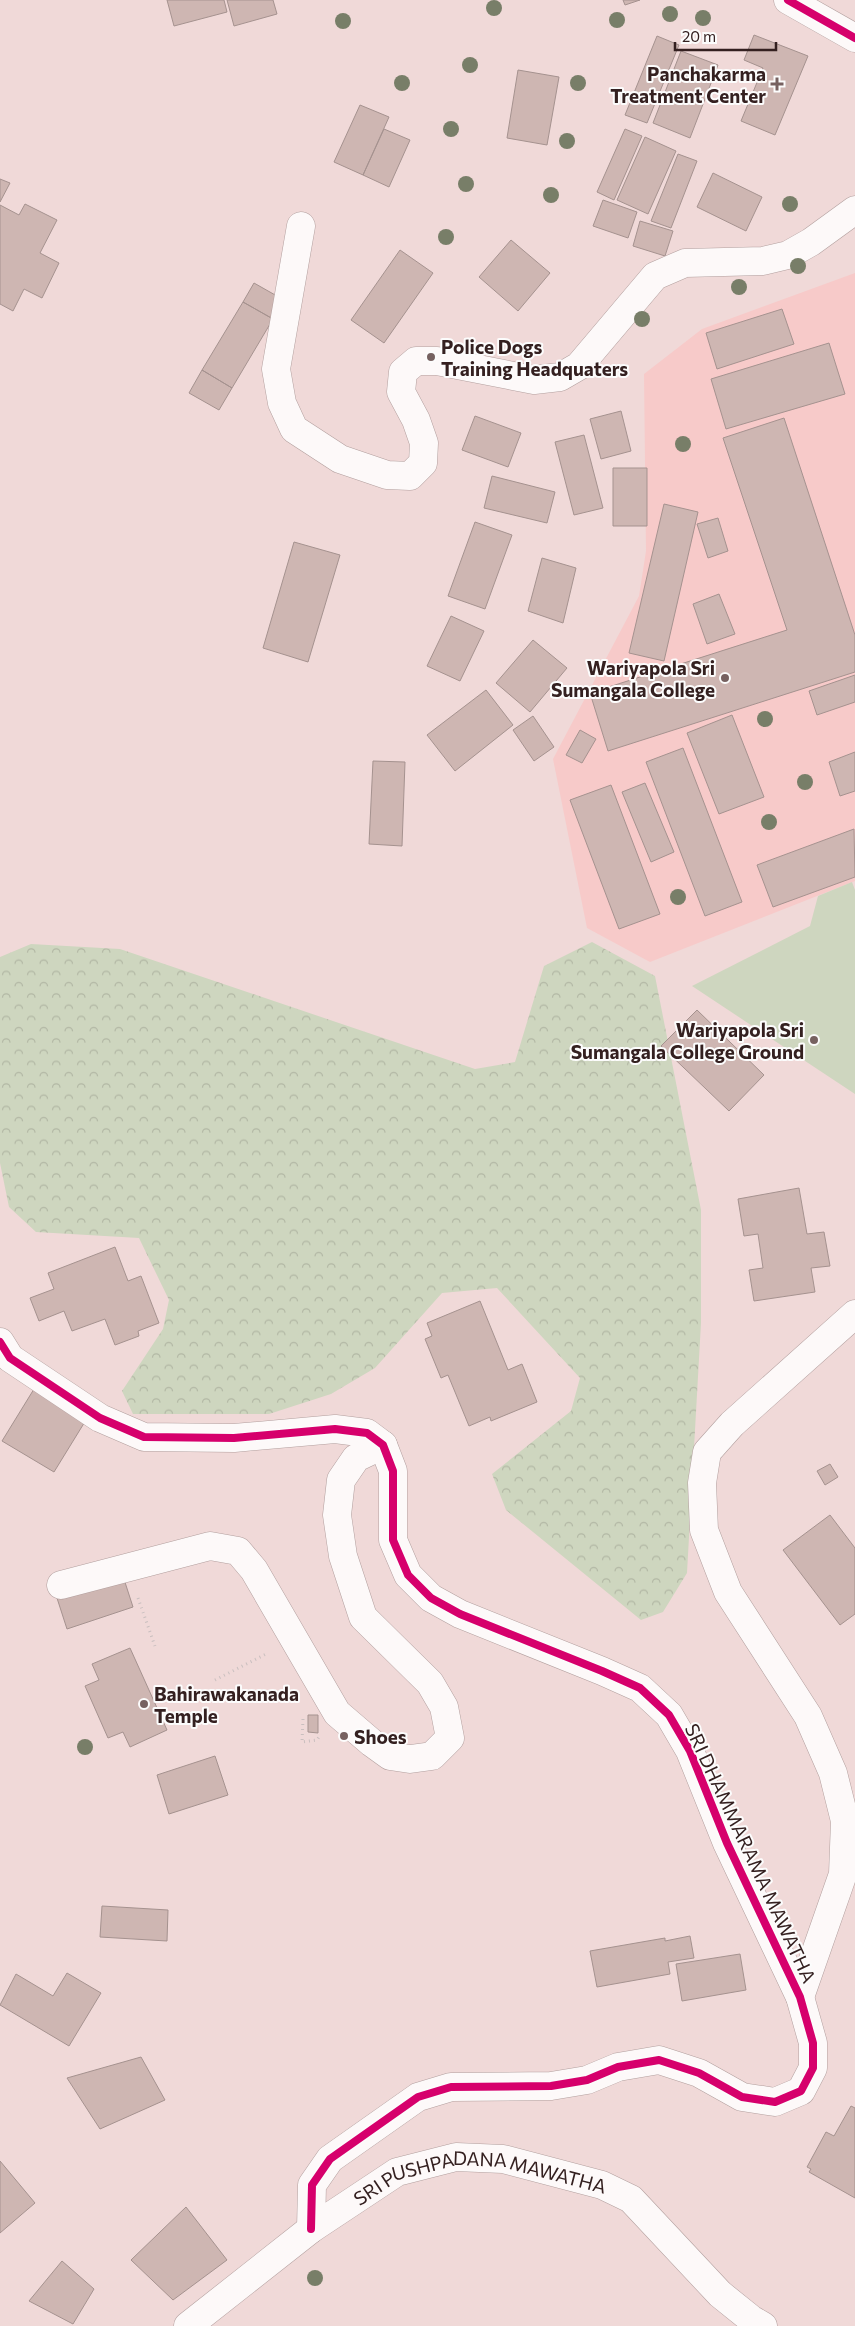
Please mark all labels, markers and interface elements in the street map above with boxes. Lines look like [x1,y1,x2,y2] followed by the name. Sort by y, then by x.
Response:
[675,20,776,52] scale bar
[682,27,716,45] text: 20 m
[610,62,766,107] place label: Panchakarma Treatment Center
[770,77,784,91] marker: Panchakarma Treatment Center
[441,335,628,380] place label: Police Dogs Training Headquaters
[425,351,437,363] marker: Police Dogs Training Headquaters
[551,656,715,701] place label: Wariyapola Sri Sumangala College
[719,672,731,684] marker: Wariyapola Sri Sumangala College
[571,1018,804,1063] place label: Wariyapola Sri Sumangala College Ground
[808,1034,820,1046] marker: Wariyapola Sri Sumangala College Ground
[154,1682,299,1727] place label: Bahirawakanada Temple
[138,1698,150,1710] marker: Bahirawakanada Temple
[681,1720,821,1986] street label: SRI DHAMMARAMA MAWATHA
[354,1725,407,1748] place label: Shoes
[338,1730,350,1742] marker: Shoes
[349,2145,609,2209] text: SRI PUSHPADANA MAWATHA
[349,2180,615,2216] street label: SRI PUSHPADANA MAWATHA

